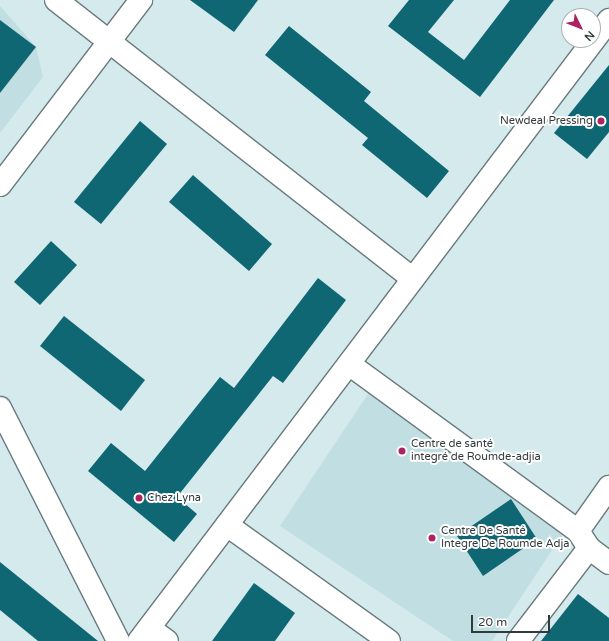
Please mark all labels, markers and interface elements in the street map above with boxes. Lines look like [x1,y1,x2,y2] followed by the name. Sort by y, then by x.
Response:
[561,8,601,48] north arrow
[582,28,597,44] text: N
[500,114,593,128] place label: Newdeal Pressing
[596,116,606,126] marker: Newdeal Pressing
[411,438,541,464] place label: Centre de santé integré de Roumde-adjia
[396,445,408,457] marker: Centre de santé integré de Roumde-adjia
[147,491,201,505] place label: Chez Lyna
[134,493,144,503] marker: Chez Lyna
[441,525,569,551] place label: Centre De Santé Integre De Roumde Adja
[426,532,438,544] marker: Centre De Santé Integre De Roumde Adja
[473,607,552,633] scale bar
[478,615,507,629] text: 20 m

